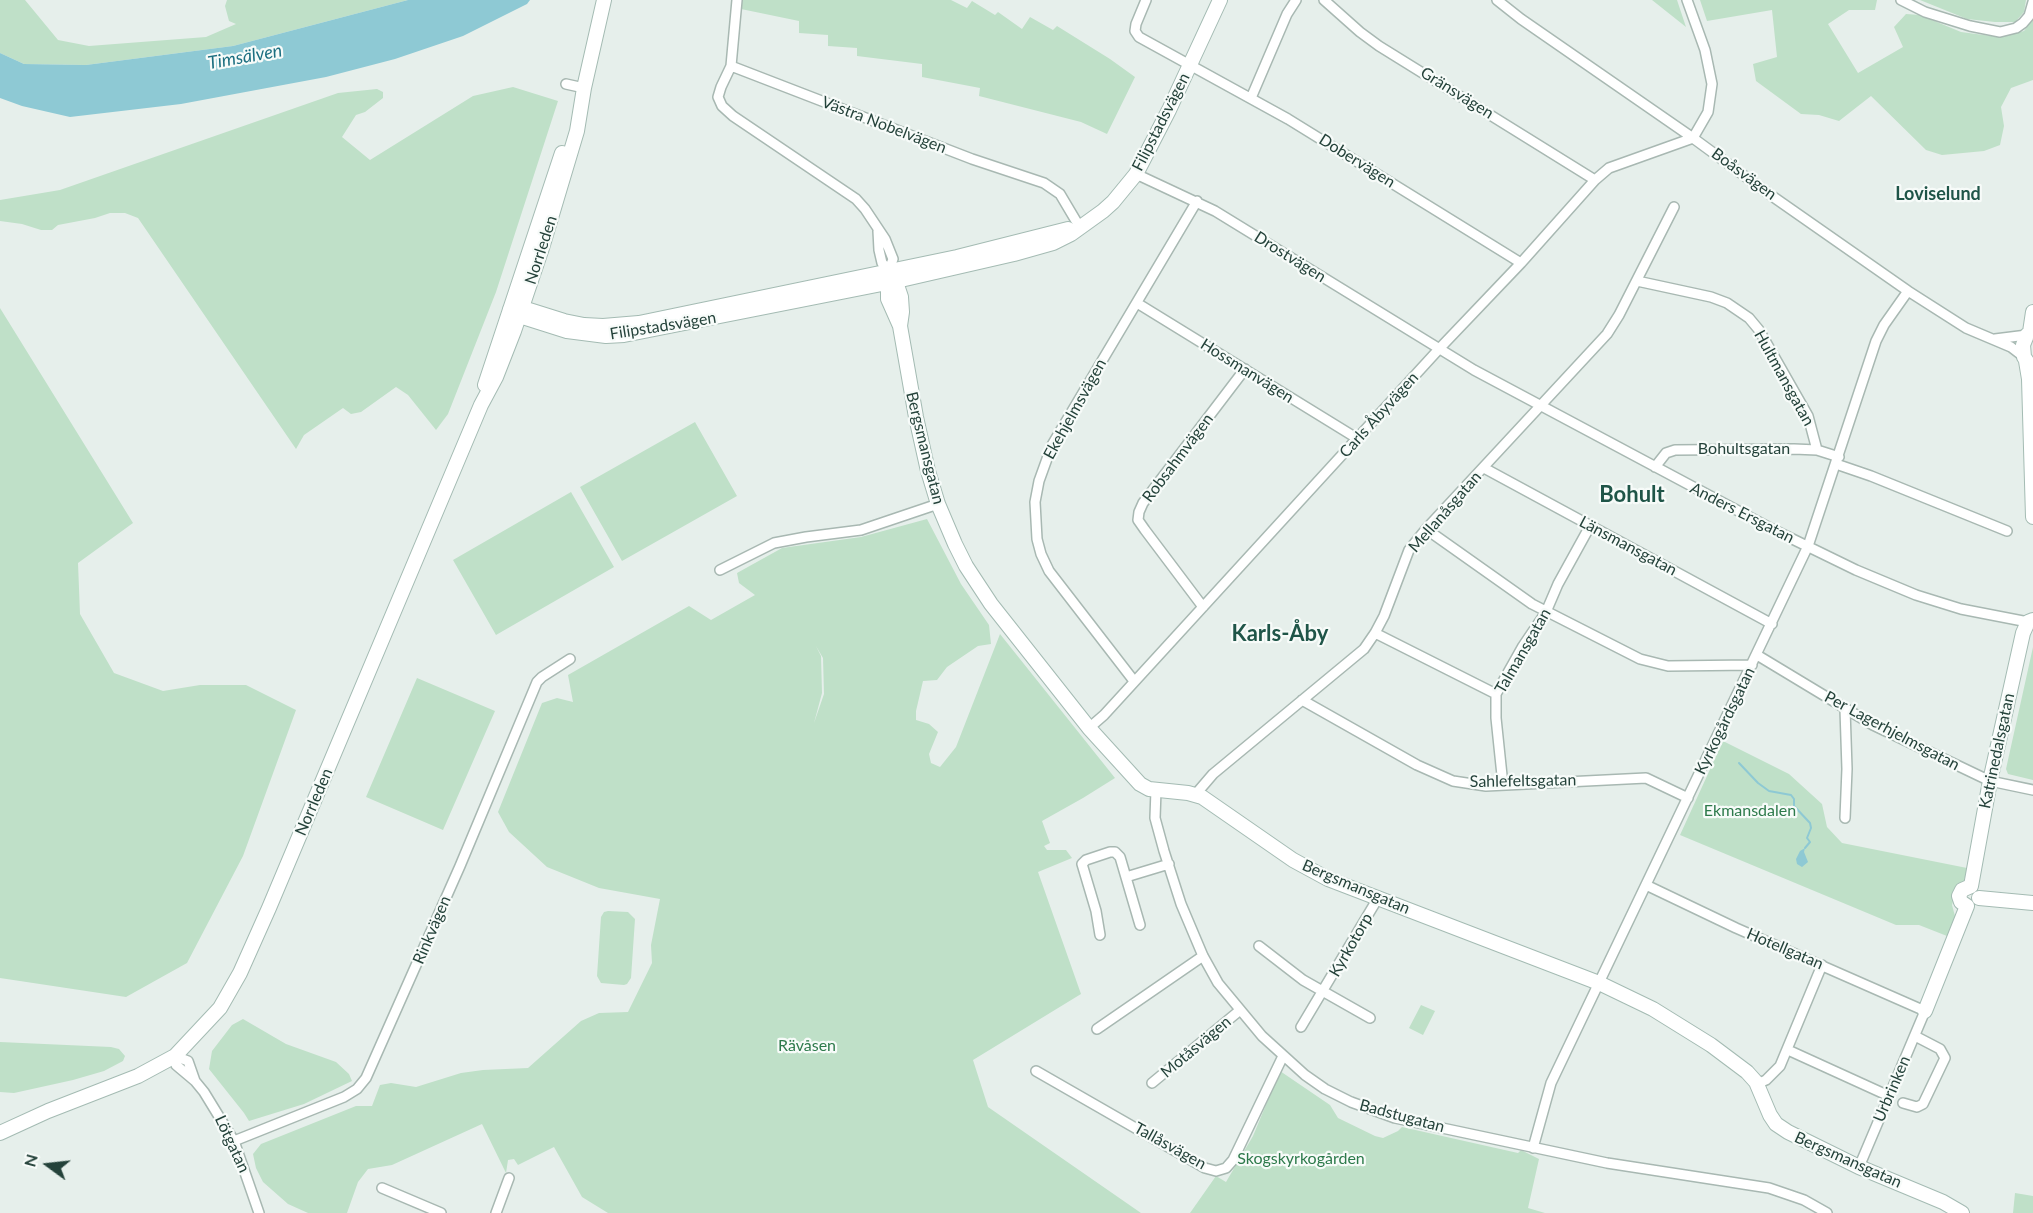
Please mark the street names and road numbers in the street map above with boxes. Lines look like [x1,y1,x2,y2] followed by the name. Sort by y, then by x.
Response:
[1417,63,1497,123] street label: Gränsvägen
[1128,70,1194,174] street label: Filipstadsvägen
[819,92,949,158] street label: Västra Nobelvägen
[1315,130,1399,192] street label: Dobervägen
[1708,144,1780,204] street label: Boåsvägen
[521,213,561,287] street label: Norrleden
[1251,227,1329,287] street label: Drostvägen
[608,308,718,344] street label: Filipstadsvägen
[1750,327,1818,429] street label: Hultmansgatan
[1197,335,1297,407] street label: Hossmanvägen
[1039,355,1111,463] street label: Ekehjelmsvägen
[1336,368,1422,462] street label: Carls Åbyvägen
[902,390,948,506] street label: Bergsmansgatan
[1138,410,1218,506] street label: Robsahmvägen
[1698,439,1790,459] street label: Bohultsgatan
[1405,468,1485,556] street label: Mellanåsgatan
[1687,478,1797,548] street label: Anders Ersgatan
[1576,512,1680,580] street label: Länsmansgatan
[1491,605,1555,697] street label: Talmansgatan
[1691,664,1759,778] street label: Kyrkogårdsgatan
[1821,687,1963,775] street label: Per Lagerhjelmsgatan
[1975,692,2019,810] street label: Katrinedalsgatan
[291,765,337,839] street label: Norrleden
[1470,770,1576,792] street label: Sahlefeltsgatan
[1299,856,1413,918] street label: Bergsmansgatan
[409,893,455,967] street label: Rinkvägen
[1325,910,1377,980] street label: Kyrkotorp
[1744,924,1826,974] street label: Hotellgatan
[1157,1012,1235,1082] street label: Motåsvägen
[1869,1053,1915,1125] street label: Urbrinken
[1357,1095,1447,1137] street label: Badstugatan
[210,1112,254,1176] street label: Lötgatan
[1131,1118,1209,1174] street label: Tallåsvägen
[1791,1128,1905,1192] street label: Bergsmansgatan

